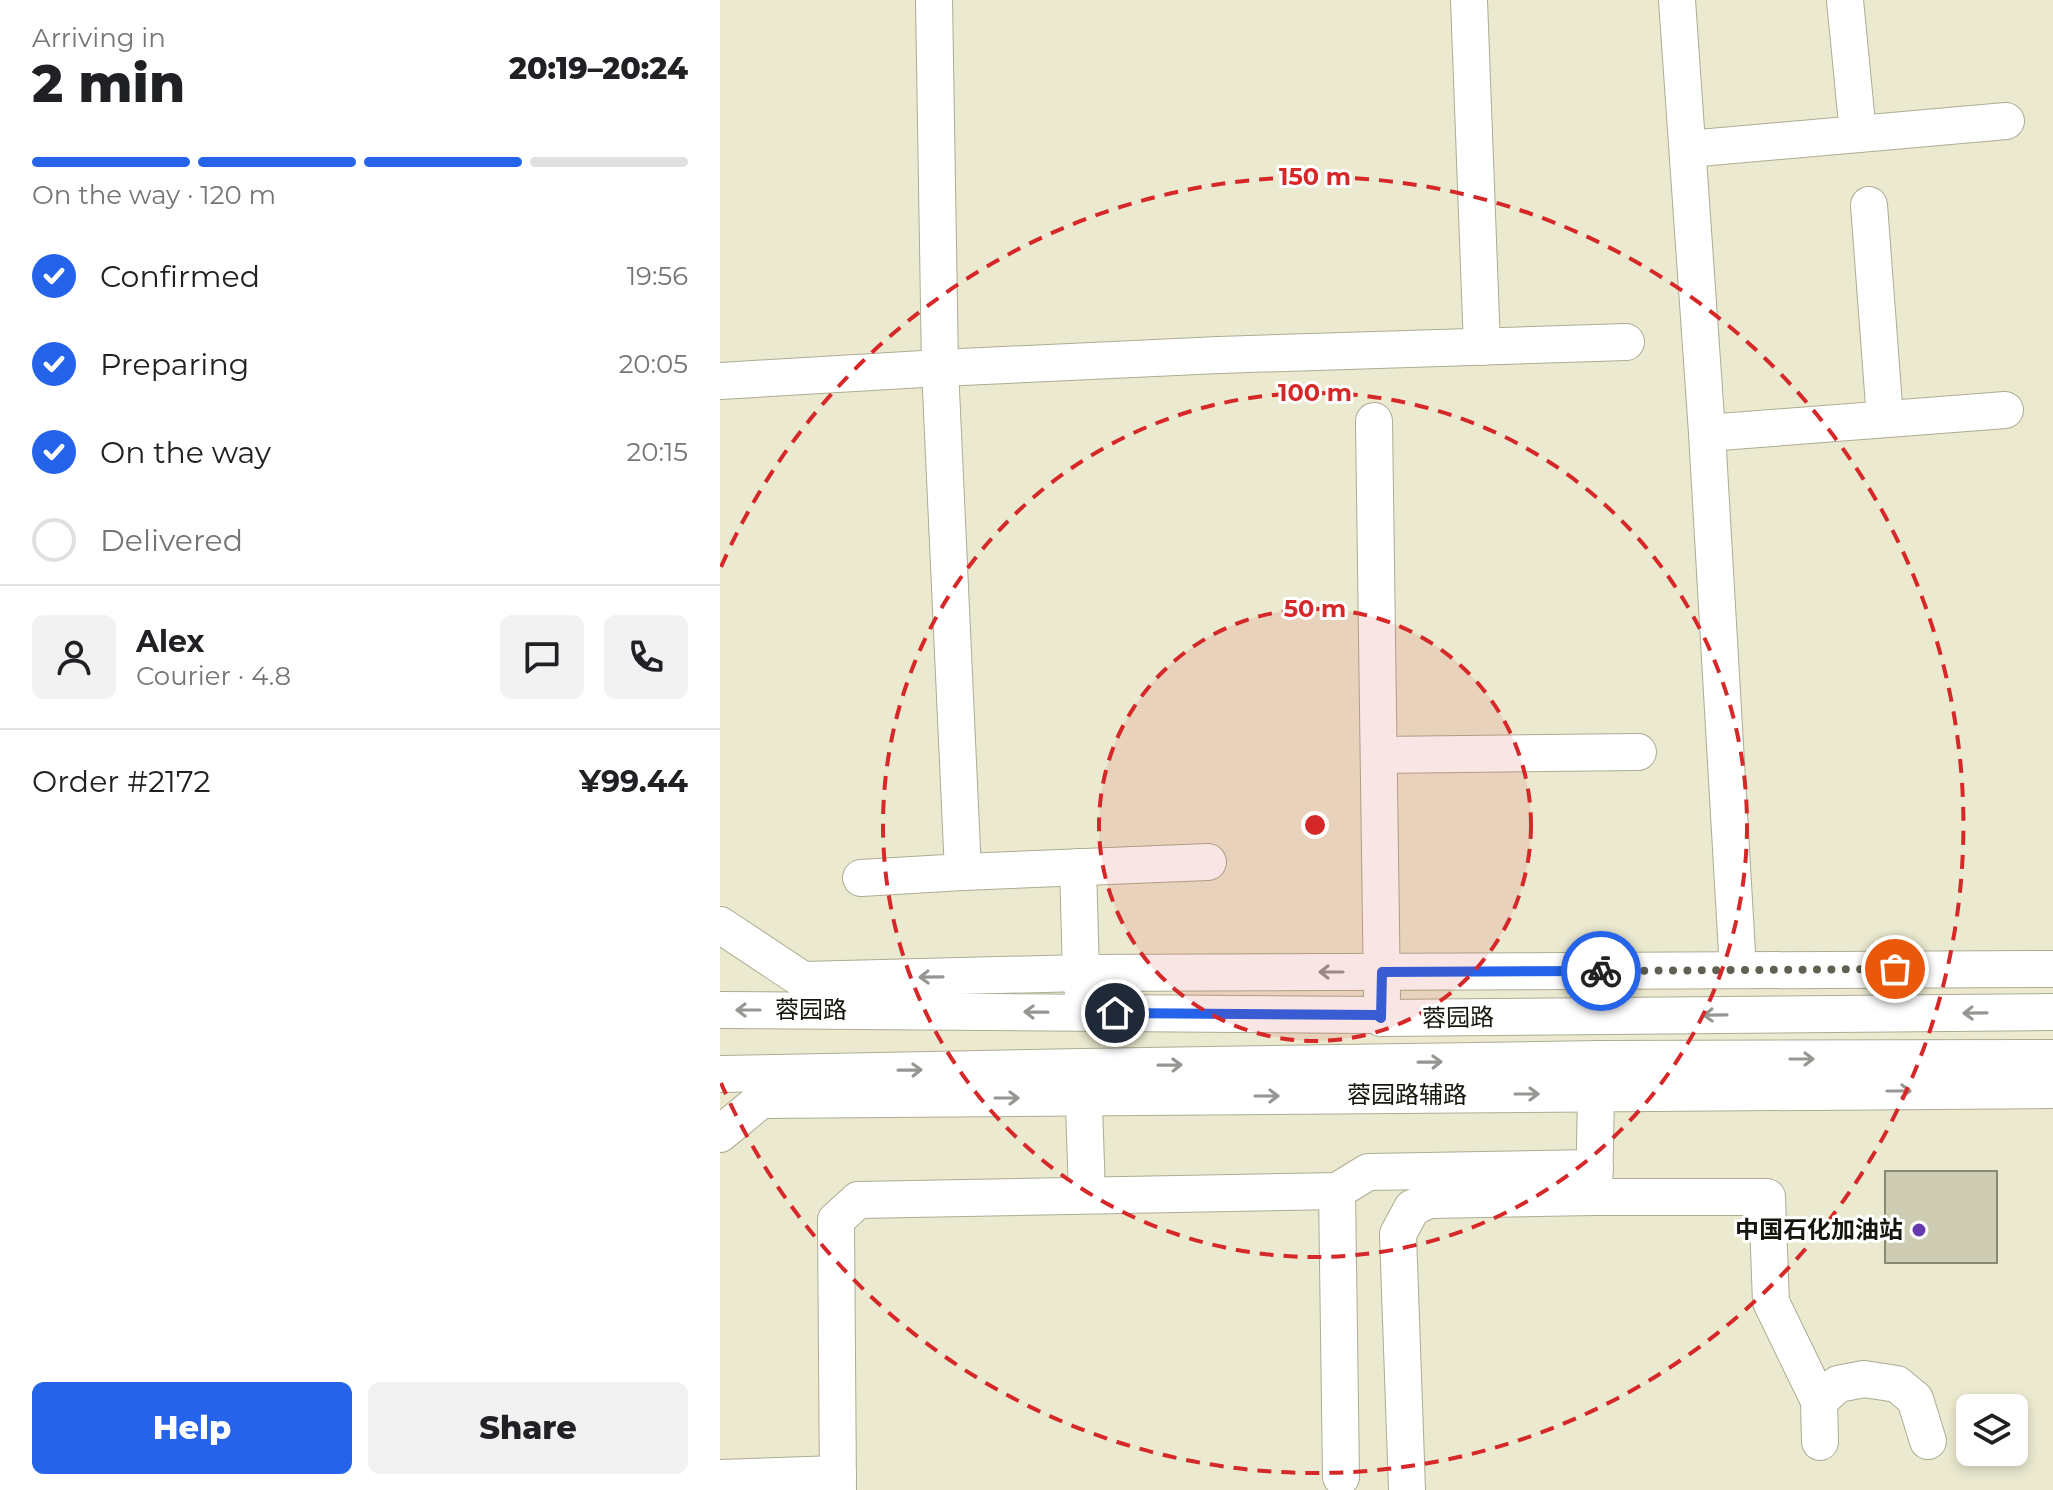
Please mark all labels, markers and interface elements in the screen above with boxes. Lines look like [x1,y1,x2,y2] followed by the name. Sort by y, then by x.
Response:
[32,22,166,54] text: Arriving in
[509,50,688,87] text: 20:19–20:24
[32,52,185,115] text: 2 min
[1279,162,1351,191] text: 150 m
[32,179,276,211] text: On the way · 120 m
[32,254,76,298] icon: check
[100,258,260,295] text: Confirmed
[627,260,688,292] text: 19:56
[32,342,76,386] icon: check
[100,346,249,383] text: Preparing
[619,348,688,380] text: 20:05
[1278,378,1352,407] text: 100 m
[32,430,76,474] icon: check
[100,434,271,471] text: On the way
[626,436,688,468] text: 20:15
[100,522,243,559] text: Delivered
[1284,594,1346,623] text: 50 m
[32,615,116,699] button: person
[500,615,584,699] button: chat
[604,615,688,699] button: phone
[136,623,204,660] text: Alex
[136,660,291,692] text: Courier · 4.8
[32,763,211,800] text: Order #2172
[579,763,688,800] text: ¥99.44
[1301,811,1329,839] centre of rings
[1561,931,1641,1011] courier
[1861,935,1929,1003] pin
[1873,947,1917,991] icon: bag
[1579,949,1623,993] icon: bike
[1318,964,1345,980] one-way arrow
[918,969,945,985] one-way arrow
[1081,979,1149,1047] pin
[1093,991,1137,1035] icon: home
[775,995,847,1024] street label: 蓉园路
[735,1002,762,1018] one-way arrow
[1422,1002,1494,1033] street label: 蓉园路
[1023,1004,1050,1020] one-way arrow
[1962,1005,1989,1020] one-way arrow
[1702,1007,1729,1023] one-way arrow
[1788,1051,1815,1067] one-way arrow
[1416,1054,1443,1070] one-way arrow
[1156,1058,1183,1073] one-way arrow
[896,1063,923,1078] one-way arrow
[1347,1080,1467,1109] street label: 蓉园路辅路
[1885,1083,1912,1099] one-way arrow
[1513,1086,1540,1102] one-way arrow
[1253,1088,1280,1104] one-way arrow
[993,1090,1020,1106] one-way arrow
[1735,1215,1903,1244] place label: 中国石化加油站
[1910,1221,1928,1239] marker: 中国石化加油站
[32,1382,352,1474] button: Help
[368,1382,688,1474] button: Share
[1956,1394,2028,1466] map controls
[1956,1394,2028,1466] button: layers

